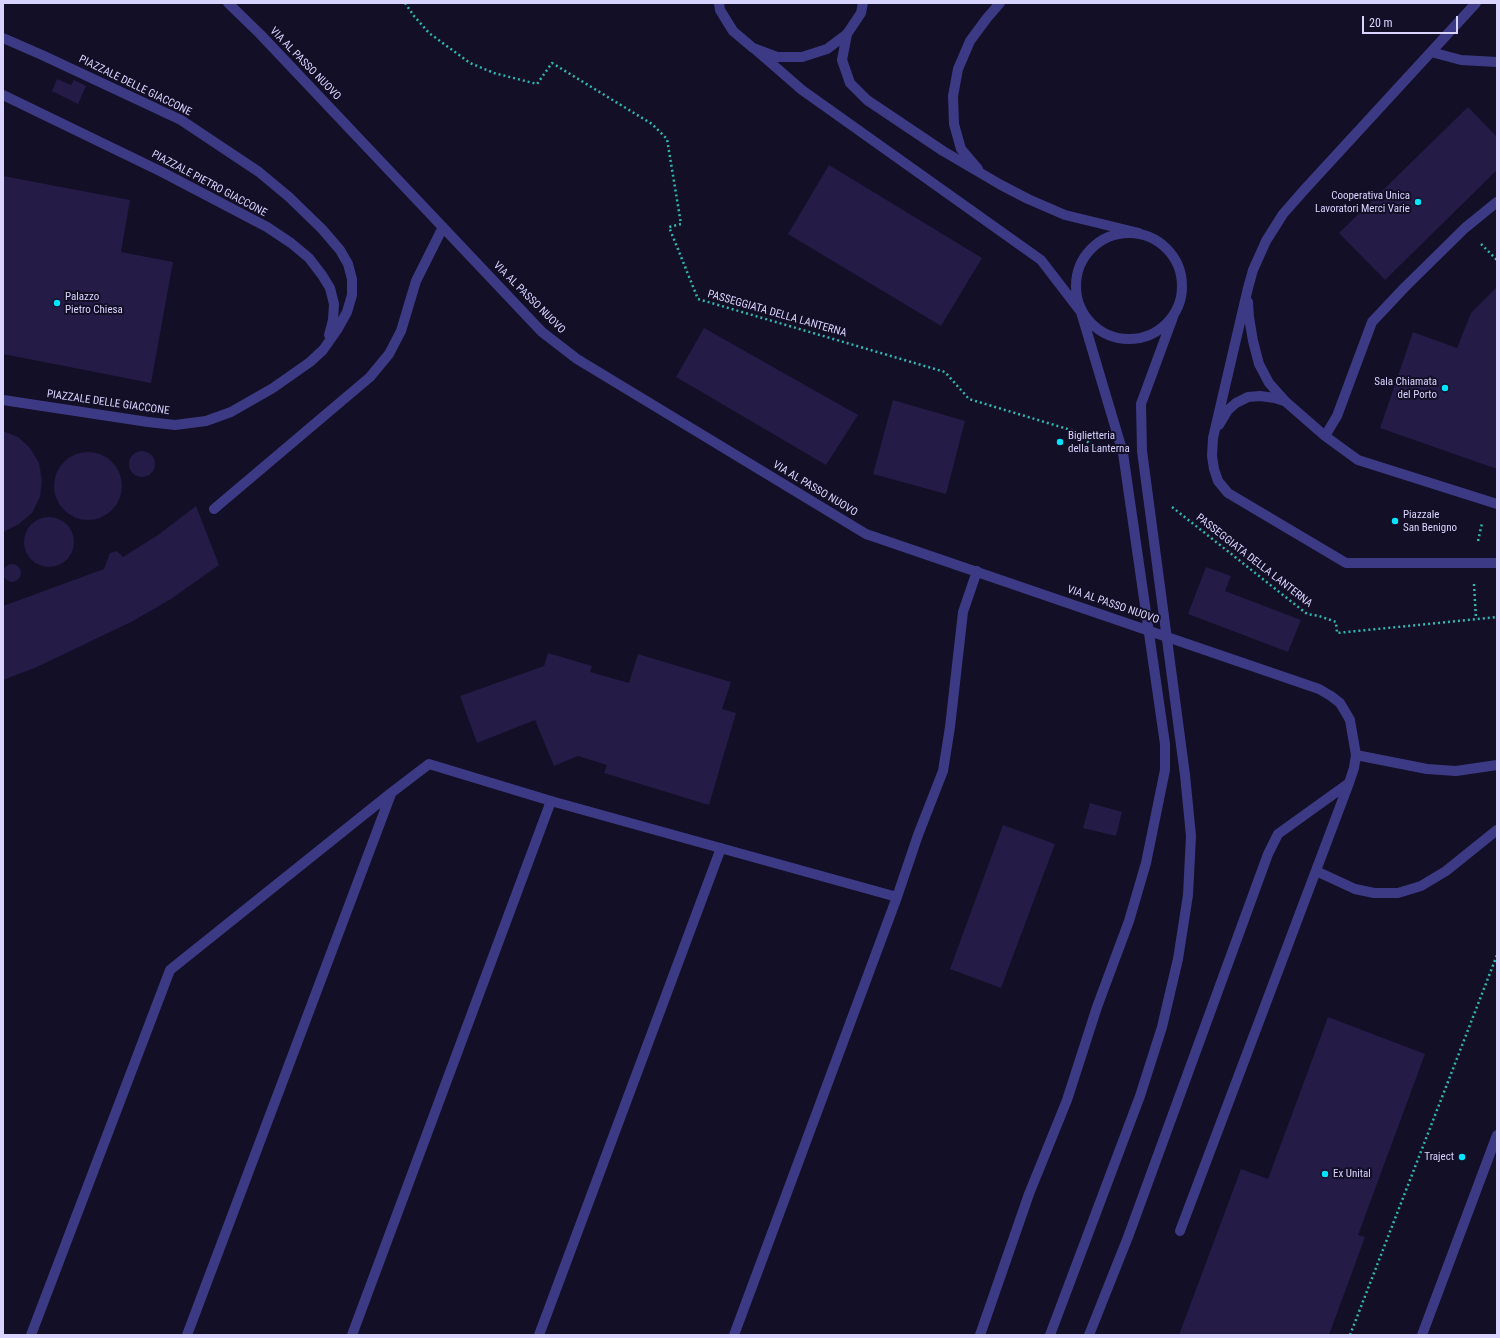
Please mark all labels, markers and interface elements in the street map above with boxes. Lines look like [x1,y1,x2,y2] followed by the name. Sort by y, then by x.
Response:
[1364,8,1460,34] scale bar
[1369,16,1393,30] text: 20 m
[267,25,343,103] street label: VIA AL PASSO NUOVO
[77,53,193,119] street label: PIAZZALE DELLE GIACCONE
[149,148,269,220] street label: PIAZZALE PIETRO GIACCONE
[1315,189,1410,215] place label: Cooperativa Unica Lavoratori Merci Varie
[1413,197,1423,207] marker: Cooperativa Unica Lavoratori Merci Varie
[490,259,568,337] street label: VIA AL PASSO NUOVO
[706,288,848,340] street label: PASSEGGIATA DELLA LANTERNA
[65,290,123,316] place label: Palazzo Pietro Chiesa
[52,298,62,308] marker: Palazzo Pietro Chiesa
[1374,375,1437,401] place label: Sala Chiamata del Porto
[1440,383,1450,393] marker: Sala Chiamata del Porto
[46,388,170,418] street label: PIAZZALE DELLE GIACCONE
[1068,429,1130,455] place label: Biglietteria della Lanterna
[1055,437,1065,447] marker: Biglietteria della Lanterna
[770,459,860,519] street label: VIA AL PASSO NUOVO
[1403,508,1457,534] place label: Piazzale San Benigno
[1193,511,1315,611] street label: PASSEGGIATA DELLA LANTERNA
[1390,516,1400,526] marker: Piazzale San Benigno
[1065,583,1161,627] street label: VIA AL PASSO NUOVO
[1424,1150,1454,1164] place label: Traject
[1457,1152,1467,1162] marker: Traject
[1333,1167,1371,1181] place label: Ex Unital
[1320,1169,1330,1179] marker: Ex Unital

